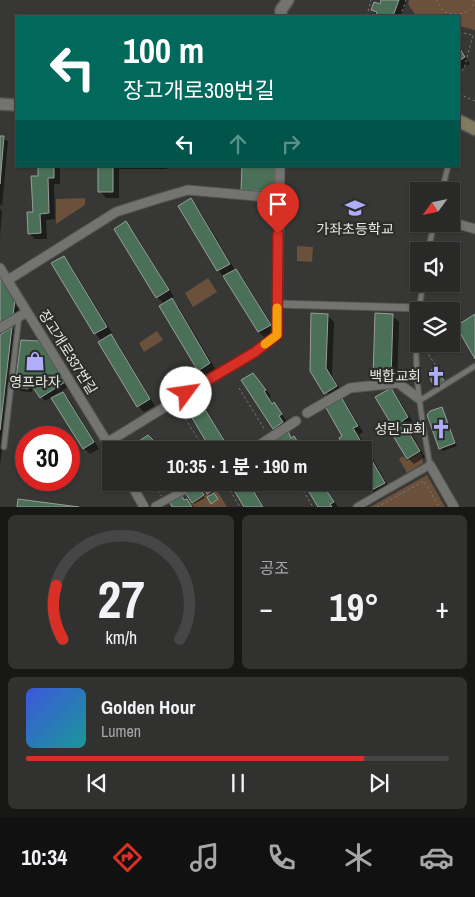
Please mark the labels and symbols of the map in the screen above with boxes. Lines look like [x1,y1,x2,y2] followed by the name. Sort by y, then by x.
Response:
[410,182,460,232] north arrow
[257,183,299,234] pin
[344,197,366,219] school or university icon: 가좌초등학교
[316,220,394,238] place label: 가좌초등학교
[35,306,101,398] street label: 장고개로337번길
[24,350,46,372] shop icon: 영프라자
[425,365,447,387] church icon: 백합교회
[159,366,211,418] position arrow
[369,367,421,385] place label: 백합교회
[9,373,61,391] place label: 영프라자
[430,418,452,440] church icon: 성린교회
[374,420,426,438] place label: 성린교회
[15,426,80,491] speed limit sign: 30

